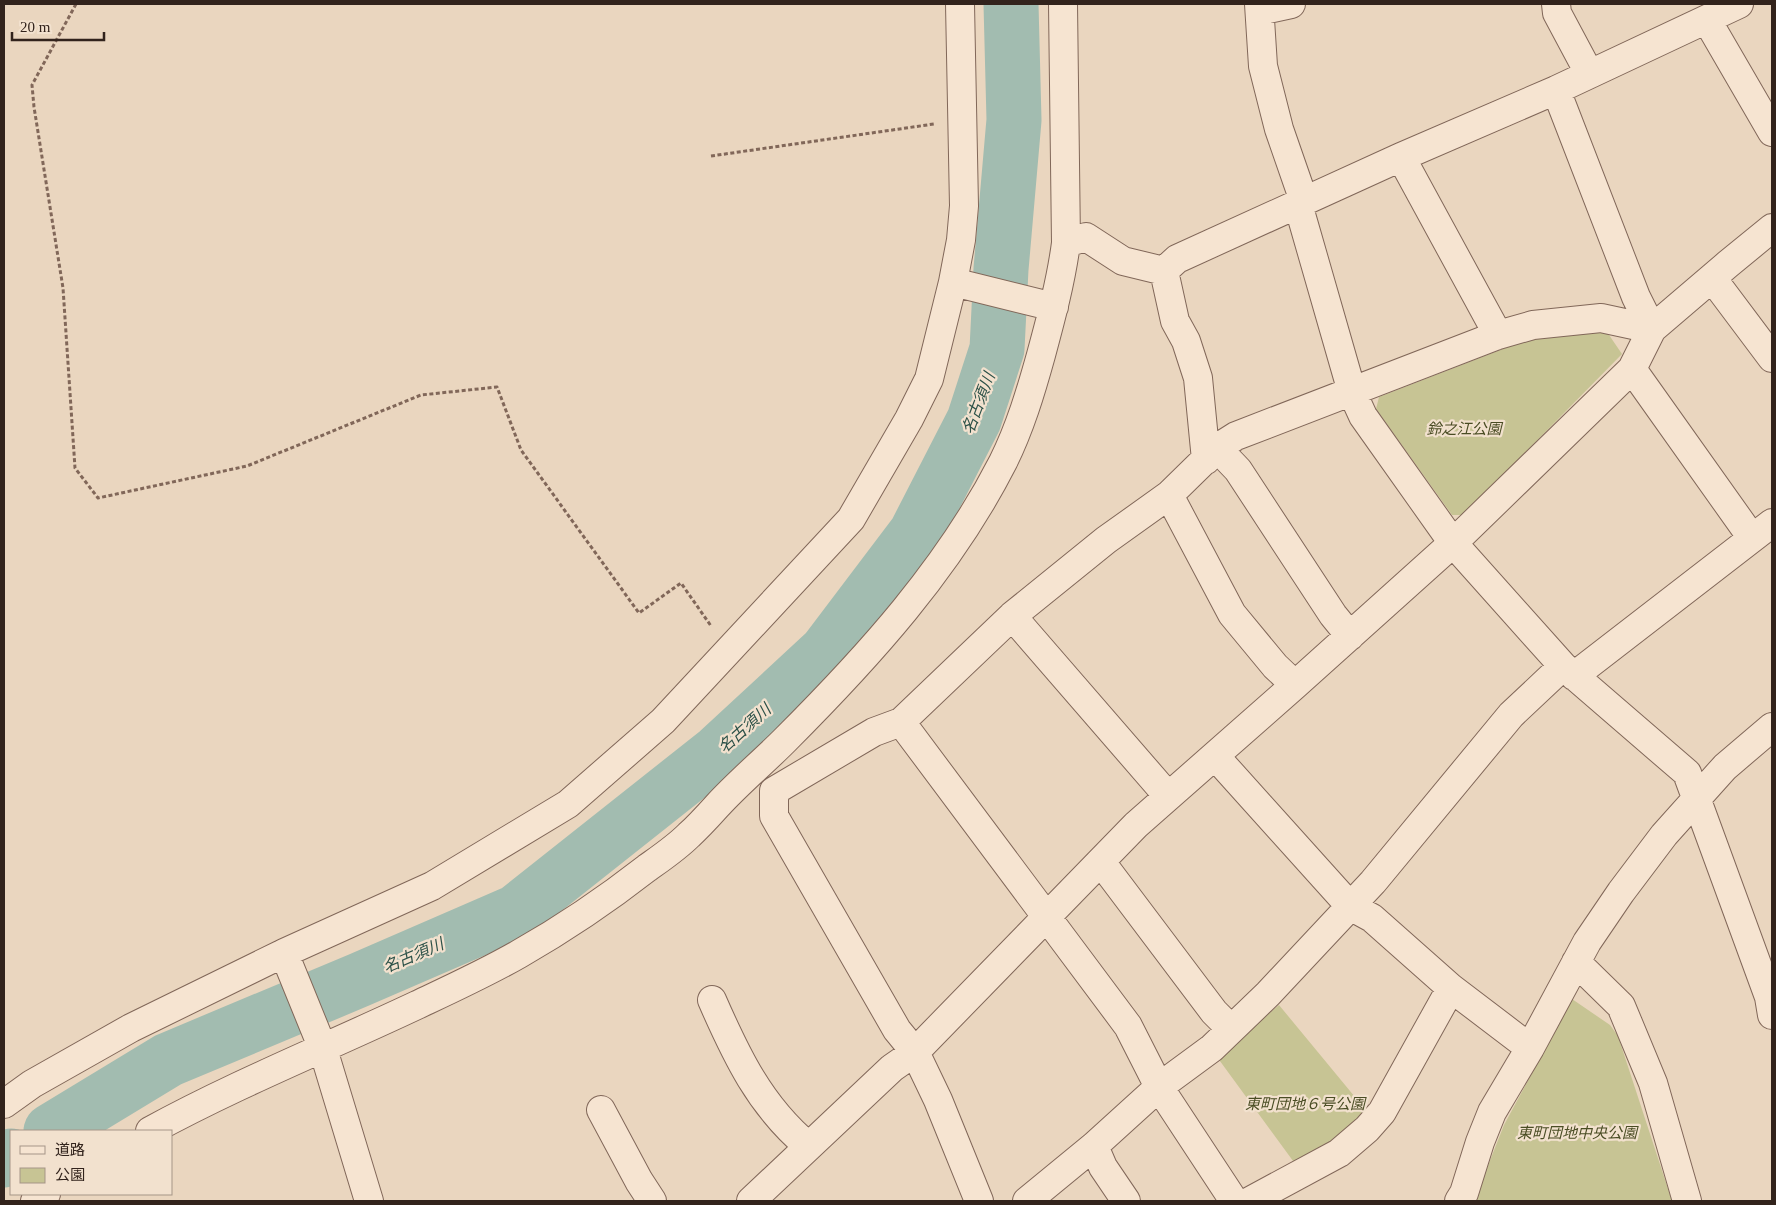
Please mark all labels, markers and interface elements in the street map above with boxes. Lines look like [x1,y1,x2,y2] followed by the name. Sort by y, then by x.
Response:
[12,10,105,42] scale bar
[20,19,51,35] text: 20 m
[959,368,999,436] water label: 名古須川
[1426,421,1503,437] park label: 鈴之江公園
[715,699,775,756] water label: 名古須川
[380,934,448,976] water label: 名古須川
[1245,1096,1367,1112] park label: 東町団地６号公園
[1517,1125,1639,1141] park label: 東町団地中央公園
[10,1130,172,1195] legend
[55,1142,85,1158] text: 道路
[55,1167,85,1183] text: 公園

